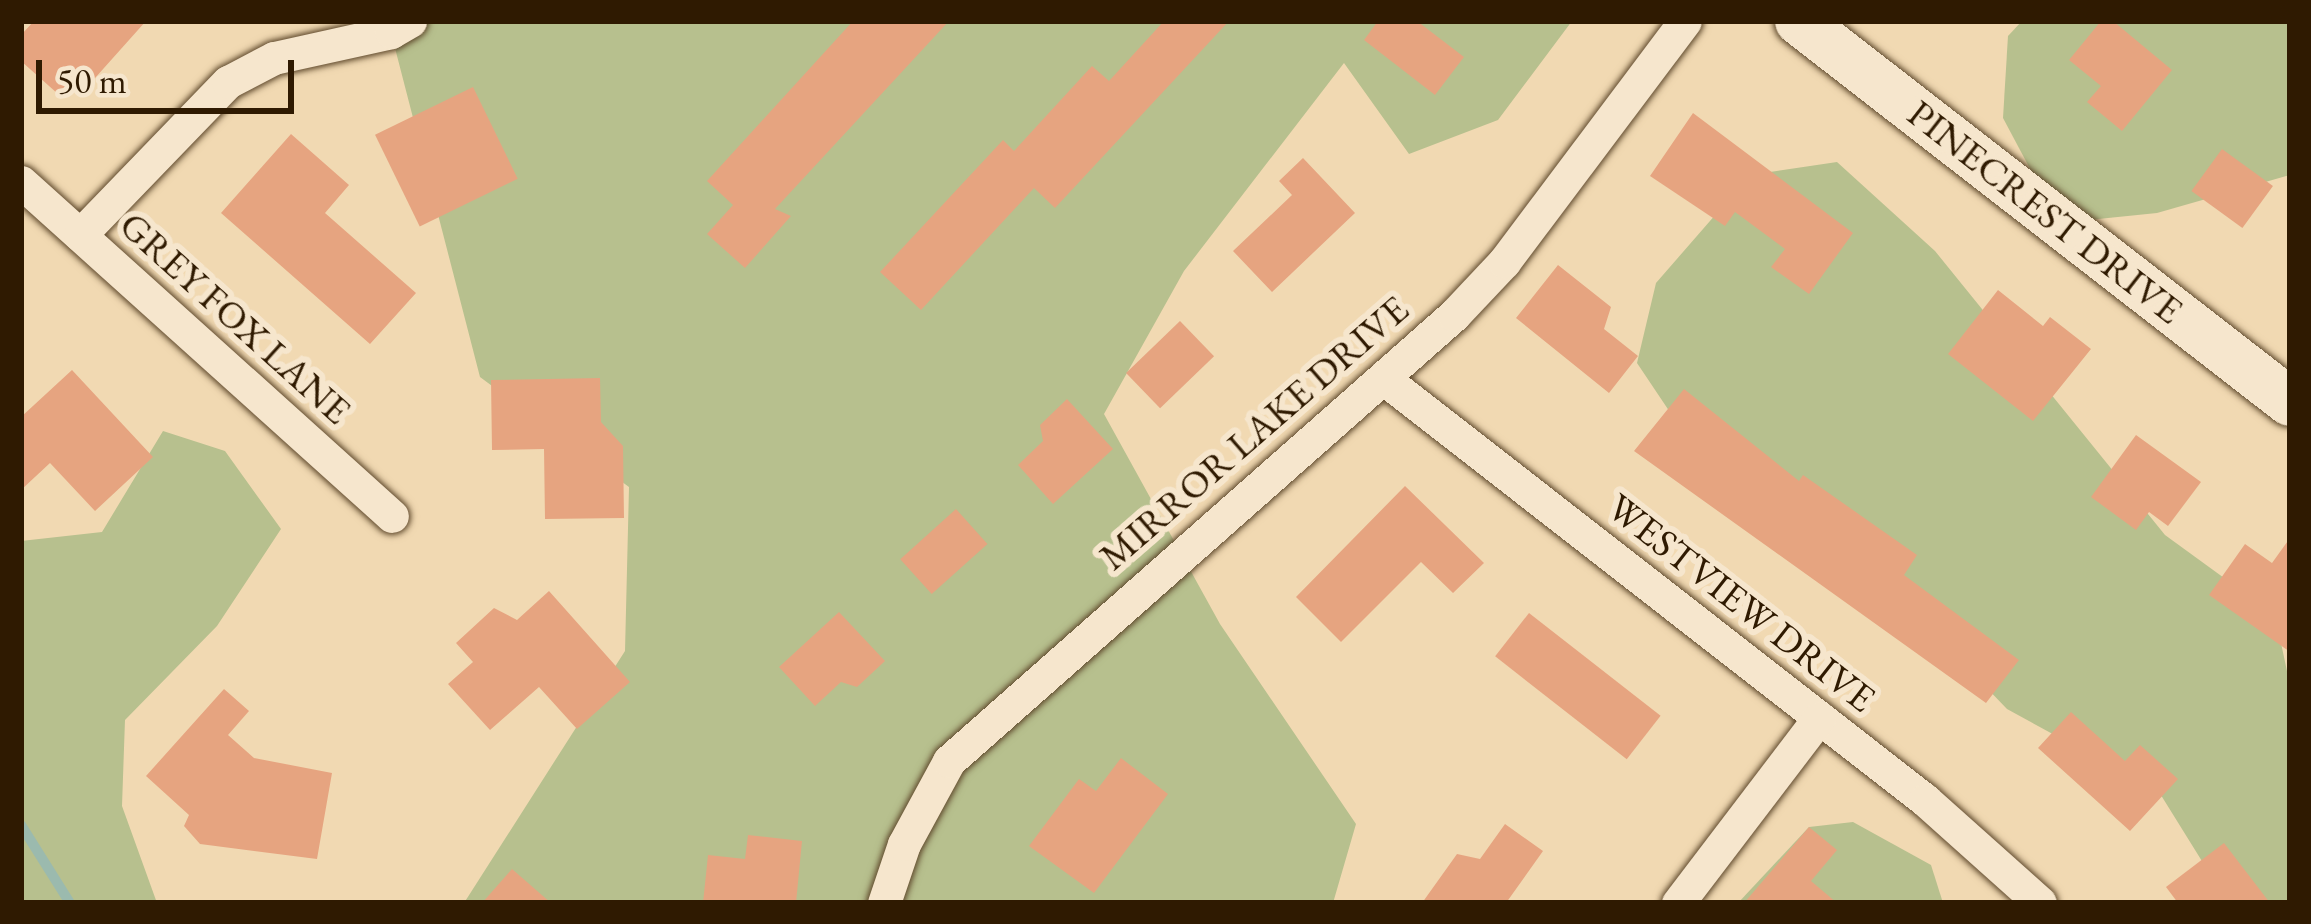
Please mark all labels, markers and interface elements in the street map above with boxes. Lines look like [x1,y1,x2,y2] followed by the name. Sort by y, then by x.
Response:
[42,36,300,110] scale bar
[57,57,127,104] text: 50 m
[1898,90,2192,334] street label: PINECREST DRIVE
[110,202,360,434] street label: GREY FOX LANE
[1090,286,1418,580] street label: MIRROR LAKE DRIVE
[1598,484,1884,722] street label: WESTVIEW DRIVE

